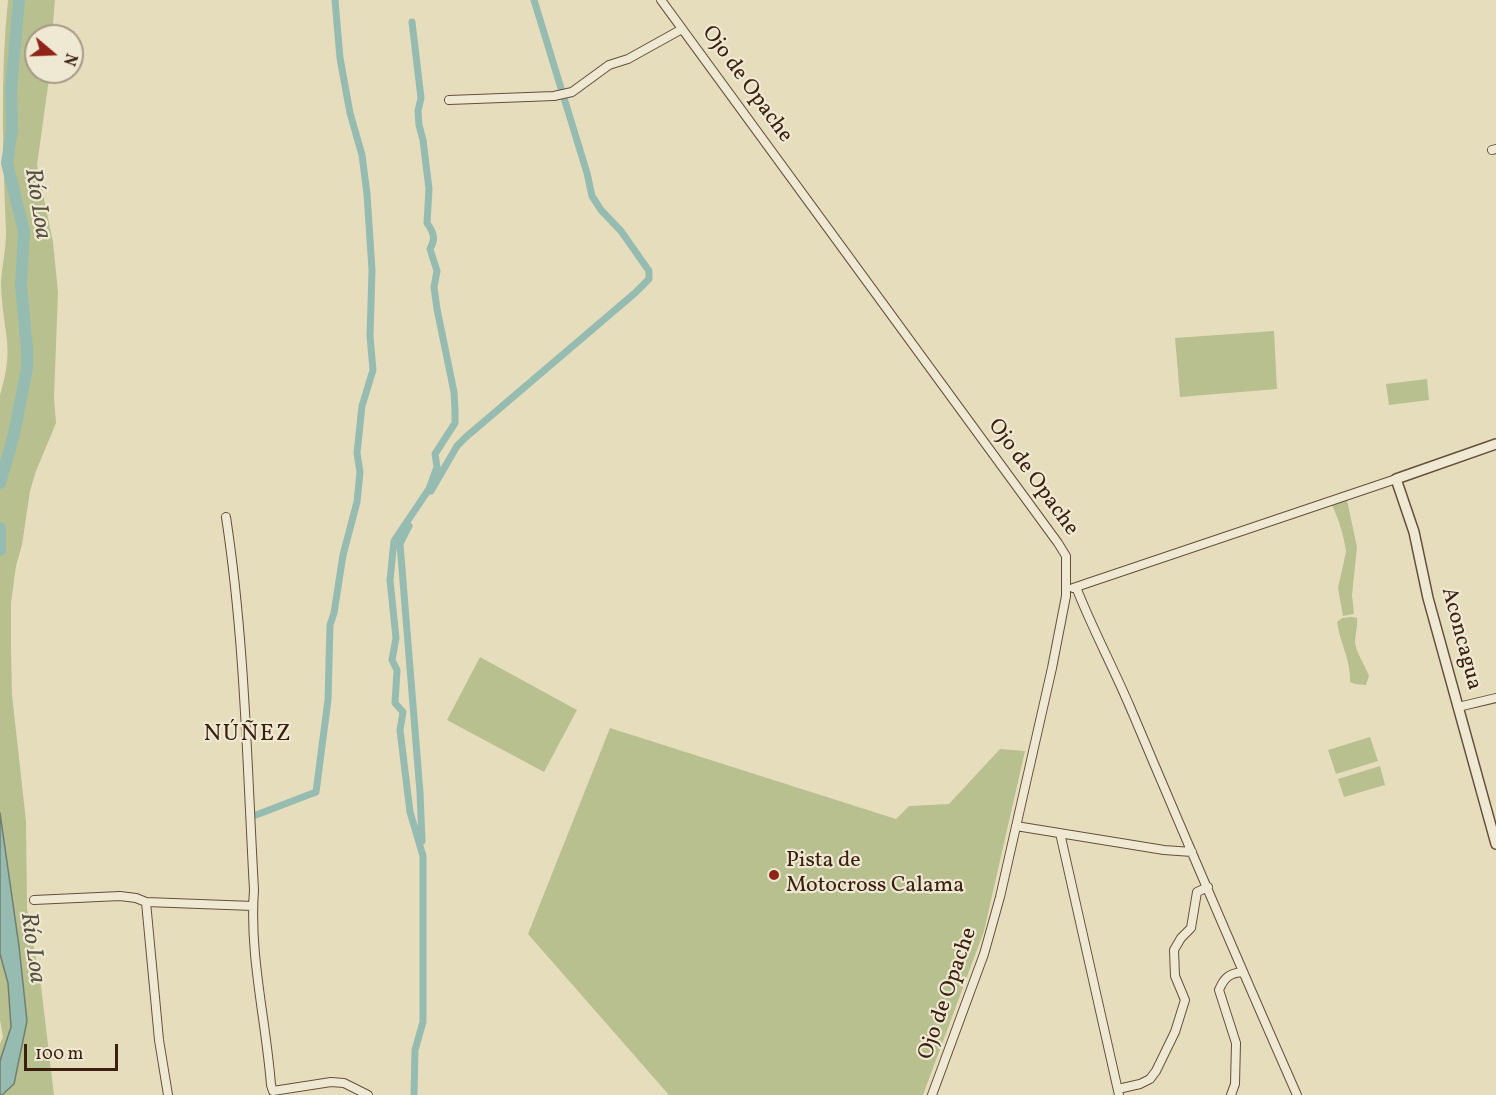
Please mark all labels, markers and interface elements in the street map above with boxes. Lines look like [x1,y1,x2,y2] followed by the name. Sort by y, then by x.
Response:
[695,21,797,149] street label: Ojo de Opache
[24,24,84,84] north arrow
[57,50,81,68] text: N
[16,166,56,242] water label: Río Loa
[981,414,1083,542] street label: Ojo de Opache
[1434,585,1486,693] street label: Aconcagua
[204,722,292,750] district label: NÚÑEZ
[786,849,964,900] place label: Pista de Motocross Calama
[767,868,781,882] marker: Pista de Motocross Calama
[12,911,50,985] water label: Río Loa
[914,924,984,1064] street label: Ojo de Opache
[27,1032,122,1070] scale bar
[35,1042,84,1067] text: 100 m

